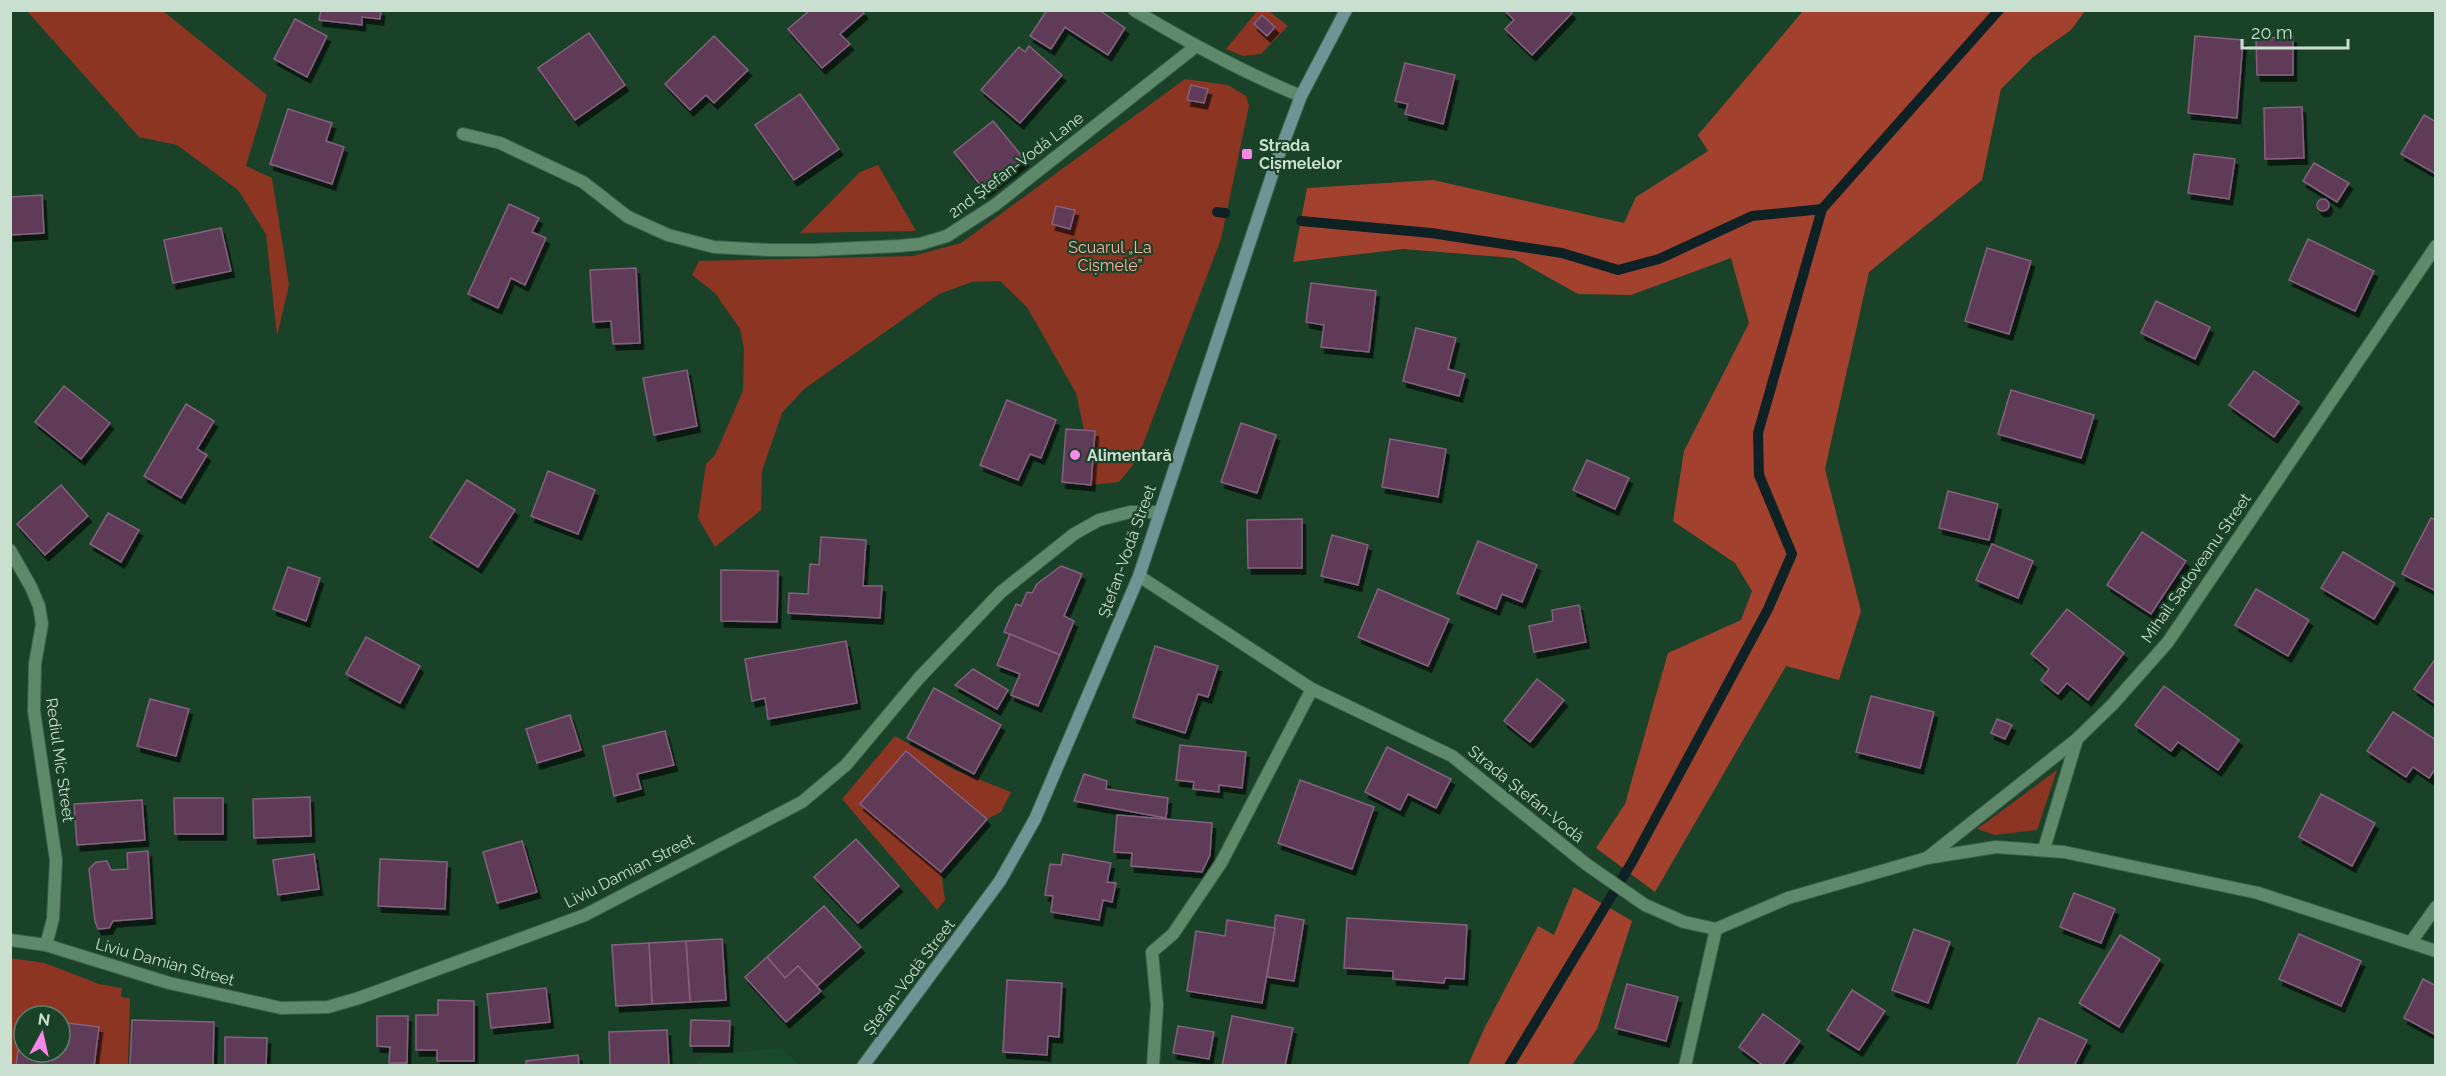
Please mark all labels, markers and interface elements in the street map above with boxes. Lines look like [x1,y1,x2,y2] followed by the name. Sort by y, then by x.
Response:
[2242,12,2348,50] scale bar
[2251,22,2293,43] text: 20 m
[945,108,1087,222] street label: 2nd Ștefan-Vodă Lane
[1259,136,1342,173] place label: Strada Cișmelelor
[1240,147,1254,161] marker: Strada Cișmelelor
[1068,238,1152,275] park label: Scuarul „La Cișmele”
[1087,446,1172,465] place label: Alimentară
[1068,448,1082,462] marker: Alimentară
[1094,481,1160,620] street label: Ștefan-Vodă Street
[2137,489,2255,646] street label: Mihail Sadoveanu Street
[42,697,78,824] street label: Rediul Mic Street
[1464,741,1588,847] street label: Strada Ștefan-Vodă
[561,830,698,912] street label: Liviu Damian Street
[859,915,959,1039] street label: Ștefan-Vodă Street
[93,934,237,990] street label: Liviu Damian Street
[12,1004,72,1064] north arrow
[37,1009,51,1030] text: N

